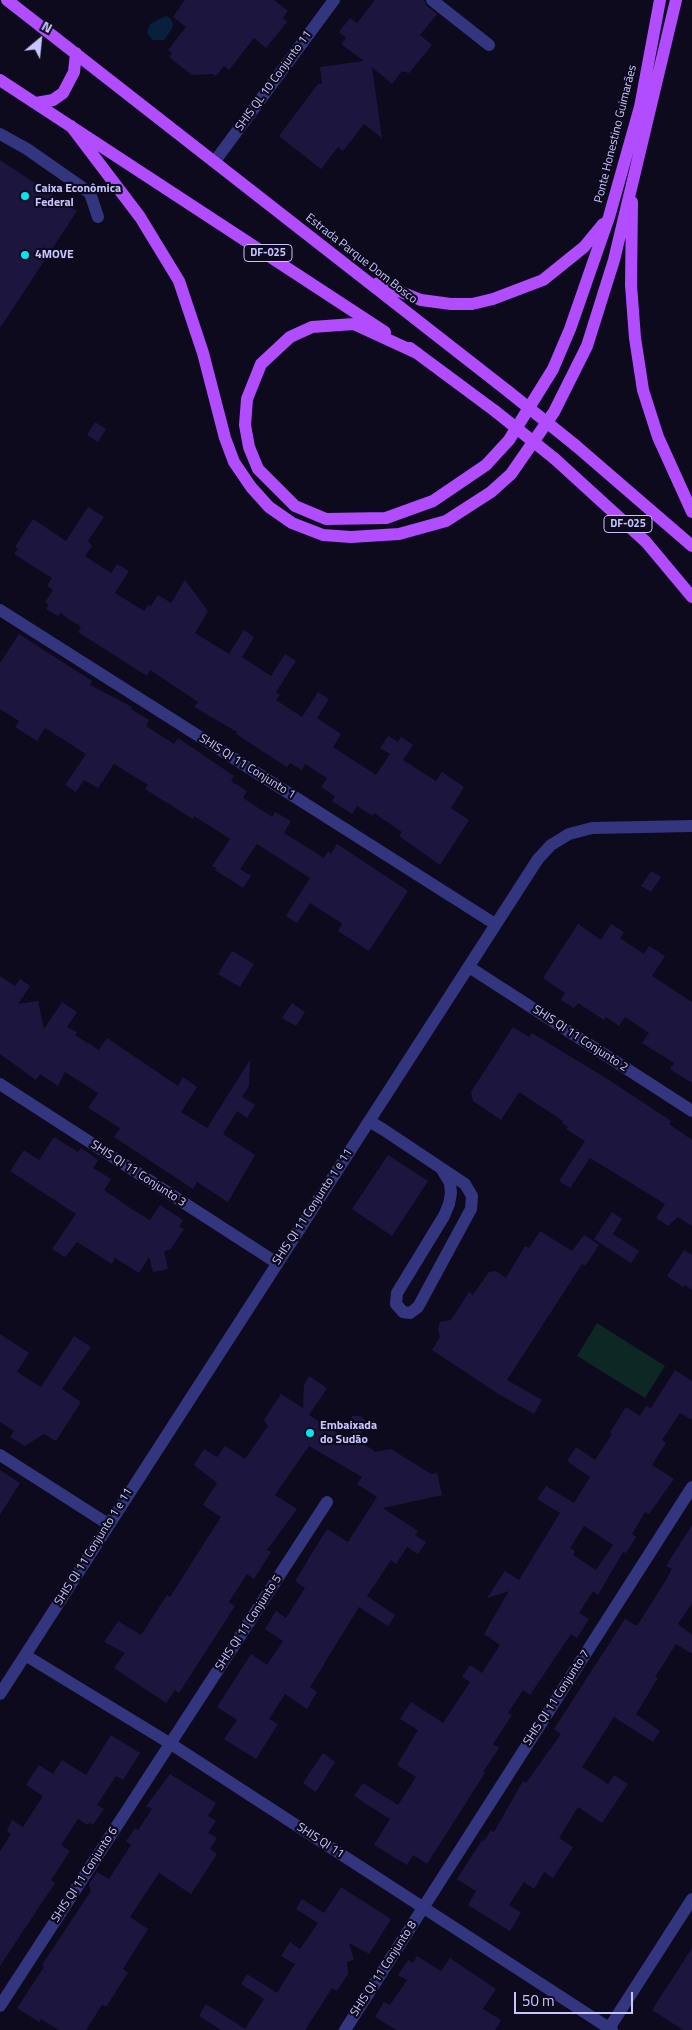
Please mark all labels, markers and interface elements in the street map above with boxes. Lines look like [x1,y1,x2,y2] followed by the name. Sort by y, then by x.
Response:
[15,15,65,65] north arrow
[38,15,56,38] text: N
[233,28,315,134] street label: SHIS QL 10 Conjunto 11
[592,64,640,204] street label: Ponte Honestino Guimarães
[35,182,121,210] place label: Caixa Econômica Federal
[19,190,31,202] marker: Caixa Econômica Federal
[302,211,420,307] street label: Estrada Parque Dom Bosco
[244,244,292,262] road number: DF-025
[35,248,74,262] place label: 4MOVE
[19,249,31,261] marker: 4MOVE
[604,516,652,532] road number: DF-025
[196,732,298,802] street label: SHIS QI 11 Conjunto 1
[530,1003,630,1075] street label: SHIS QI 11 Conjunto 2
[88,1138,188,1210] street label: SHIS QI 11 Conjunto 3
[270,1146,356,1268] street label: SHIS QI 11 Conjunto 1 e 11
[320,1419,377,1447] place label: Embaixada do Sudão
[304,1427,316,1439] marker: Embaixada do Sudão
[52,1486,136,1608] street label: SHIS QI 11 Conjunto 1 e 11
[213,1573,285,1673] street label: SHIS QI 11 Conjunto 5
[521,1648,593,1748] street label: SHIS QI 11 Conjunto 7
[294,1820,346,1862] street label: SHIS QI 11
[49,1825,121,1925] street label: SHIS QI 11 Conjunto 6
[348,1919,420,2019] street label: SHIS QI 11 Conjunto 8
[517,1982,636,2014] scale bar
[522,1989,555,2012] text: 50 m

